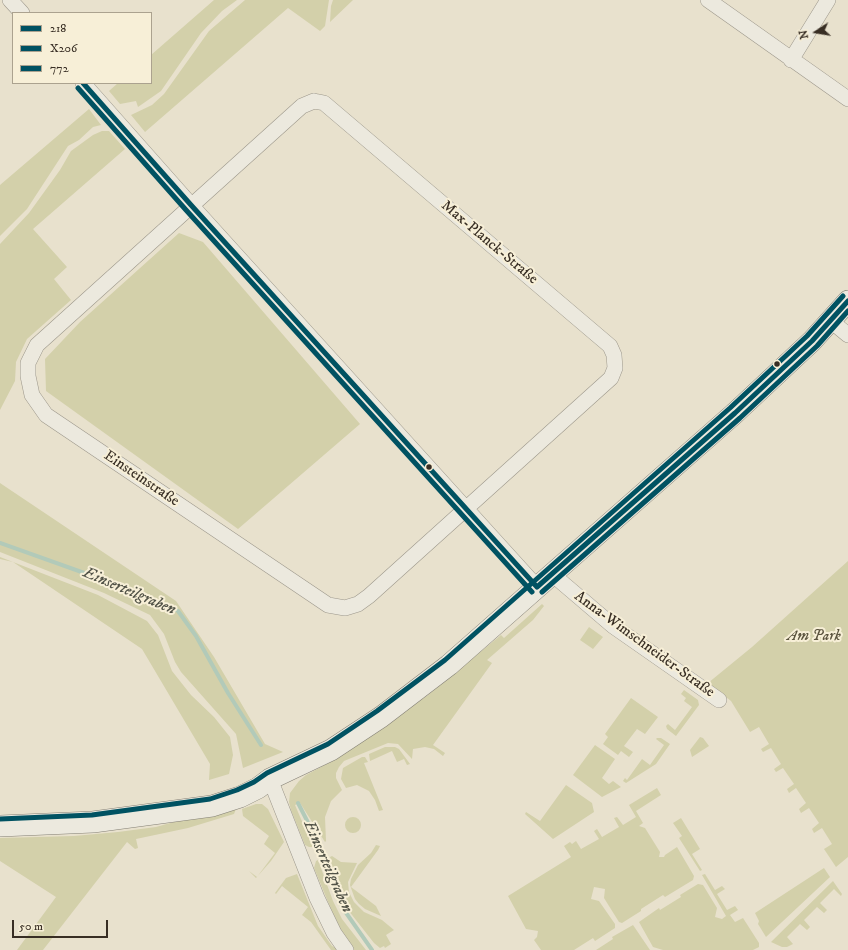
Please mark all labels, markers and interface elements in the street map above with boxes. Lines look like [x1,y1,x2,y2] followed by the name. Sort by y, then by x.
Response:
[12,12,152,84] legend
[796,12,836,52] north arrow
[50,21,66,36] text: 218
[796,29,812,40] text: N
[50,41,77,56] text: X206
[50,61,69,76] text: 772
[437,197,541,289] street label: Max-Planck-Straße
[772,359,782,369] unlabelled marker
[100,447,182,511] street label: Einsteinstraße
[424,462,434,472] unlabelled marker
[80,564,178,620] water label: Einserteilgraben
[570,588,718,702] street label: Anna-Wimschneider-Straße
[787,628,841,646] park label: Am Park
[298,818,356,916] water label: Einserteilgraben
[14,912,110,938] scale bar
[19,919,43,934] text: 50 m

